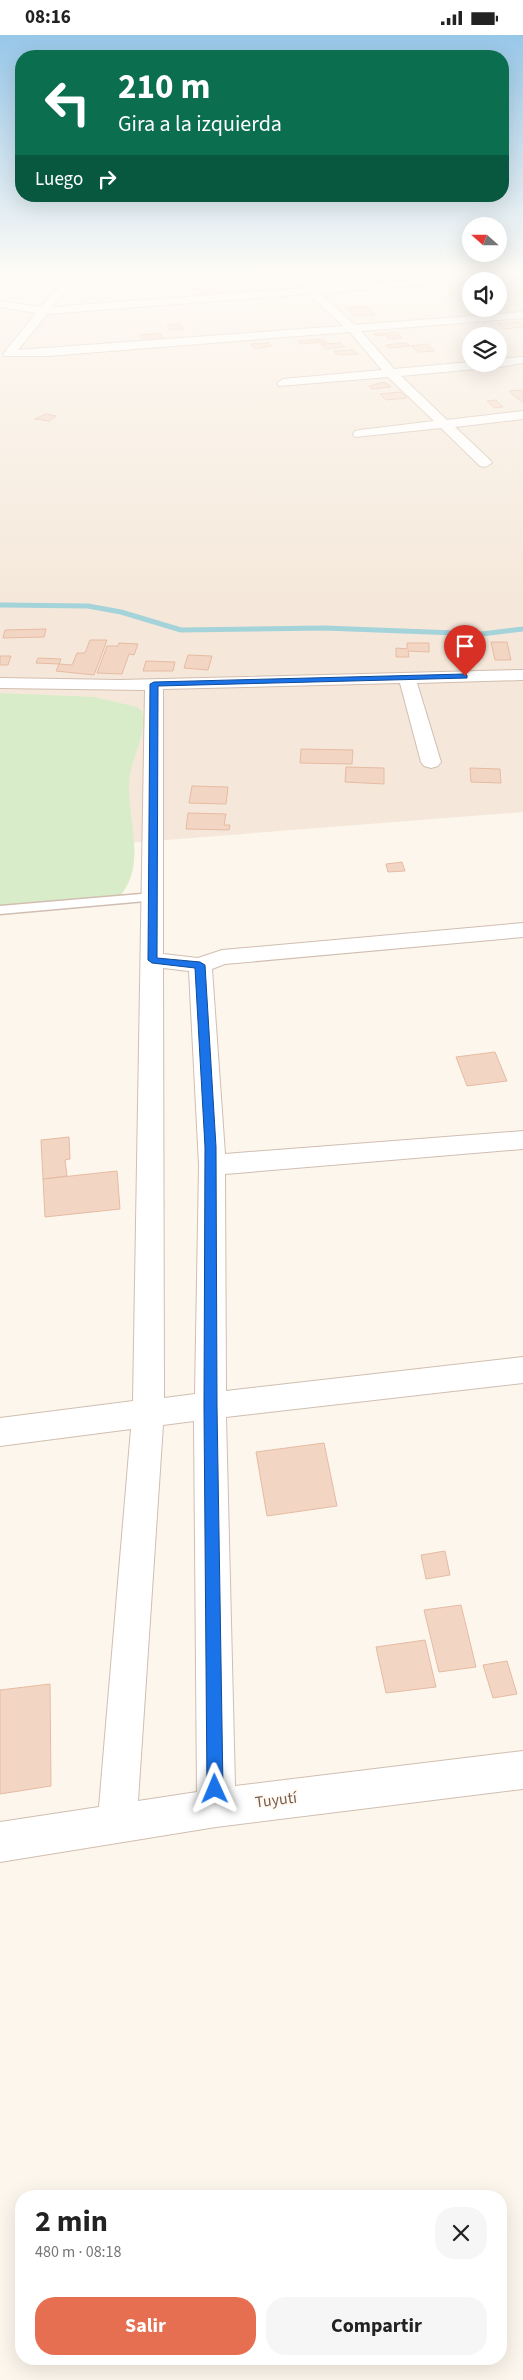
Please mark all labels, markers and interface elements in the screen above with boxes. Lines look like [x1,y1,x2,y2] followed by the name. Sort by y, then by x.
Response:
[25,4,71,31] text: 08:16
[118,62,210,112] text: 210 m
[35,70,100,135] icon: left
[118,108,282,140] text: Gira a la izquierda
[93,165,121,193] icon: right
[35,166,83,193] text: Luego
[462,217,508,263] north arrow
[462,217,507,372] map controls
[462,272,507,317] button: sound
[462,327,507,372] button: layers
[444,625,486,676] pin
[451,632,479,660] icon: arrive
[188,1762,240,1814] position arrow
[254,1786,299,1813] street label: Tuyutí
[35,2200,108,2243] text: 2 min
[435,2207,487,2259] button: close
[35,2241,122,2263] text: 480 m · 08:18
[35,2297,256,2355] button: Salir
[266,2297,487,2355] button: Compartir

